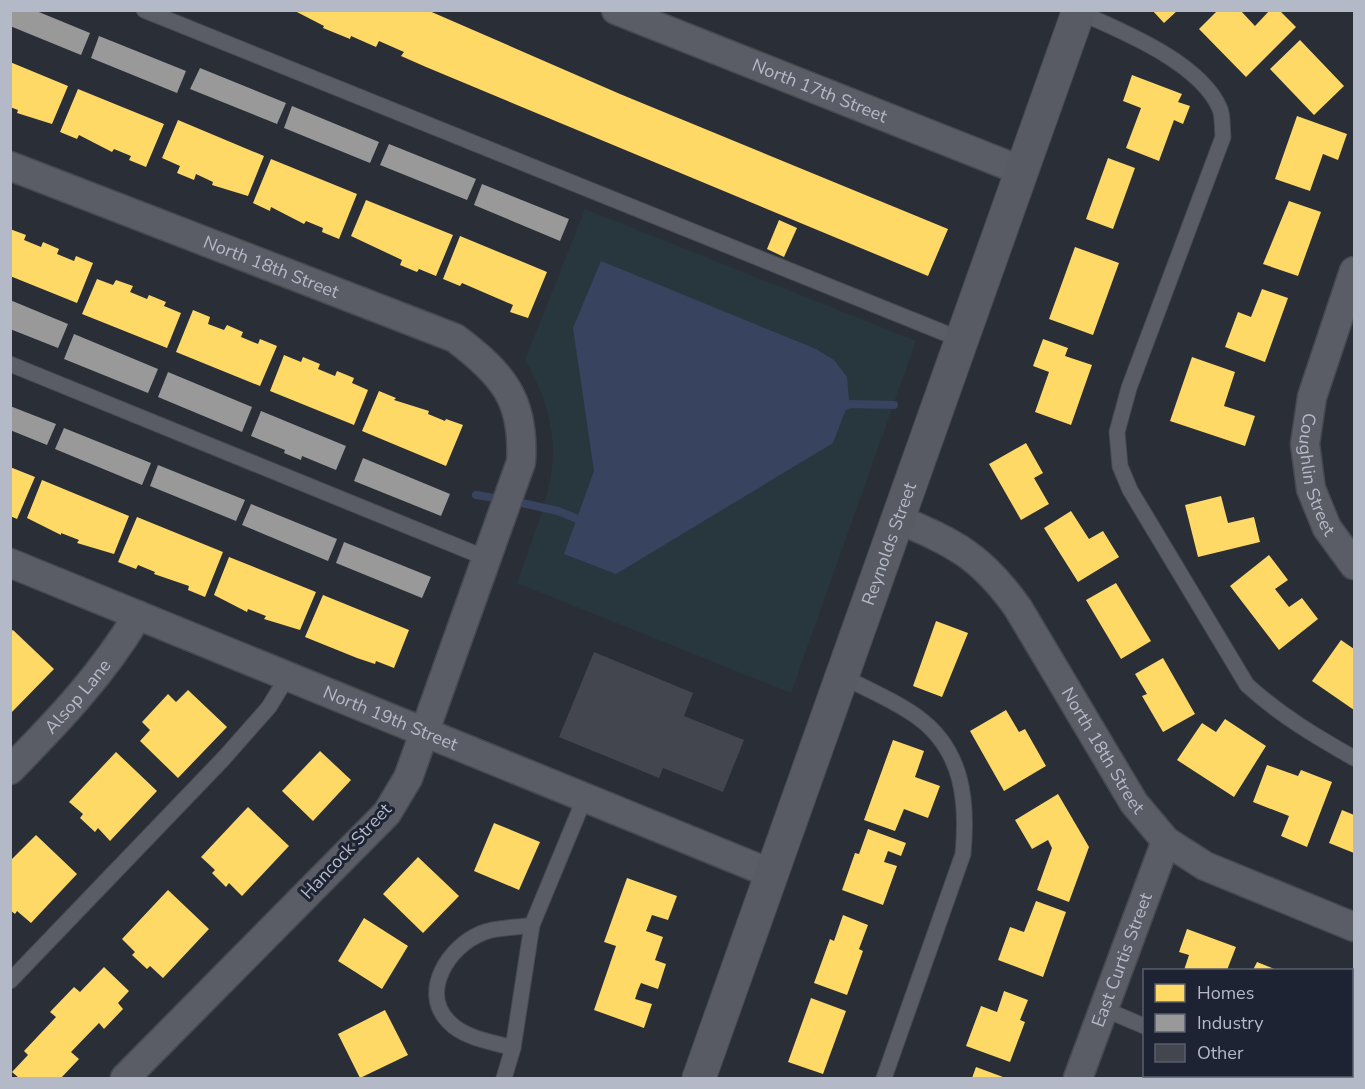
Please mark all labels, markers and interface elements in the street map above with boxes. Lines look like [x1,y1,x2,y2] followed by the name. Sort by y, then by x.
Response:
[748,53,891,129] street label: North 17th Street
[200,230,343,304] street label: North 18th Street
[1293,411,1341,541] street label: Coughlin Street
[856,478,922,609] street label: Reynolds Street
[39,654,116,739] street label: Alsop Lane
[320,680,462,757] street label: North 19th Street
[1056,683,1151,819] street label: North 18th Street
[295,797,397,904] street label: Hancock Street
[1086,889,1158,1030] street label: East Curtis Street
[1143,969,1353,1077] legend
[1197,981,1254,1005] text: Homes
[1197,1011,1264,1035] text: Industry
[1197,1041,1244,1065] text: Other

